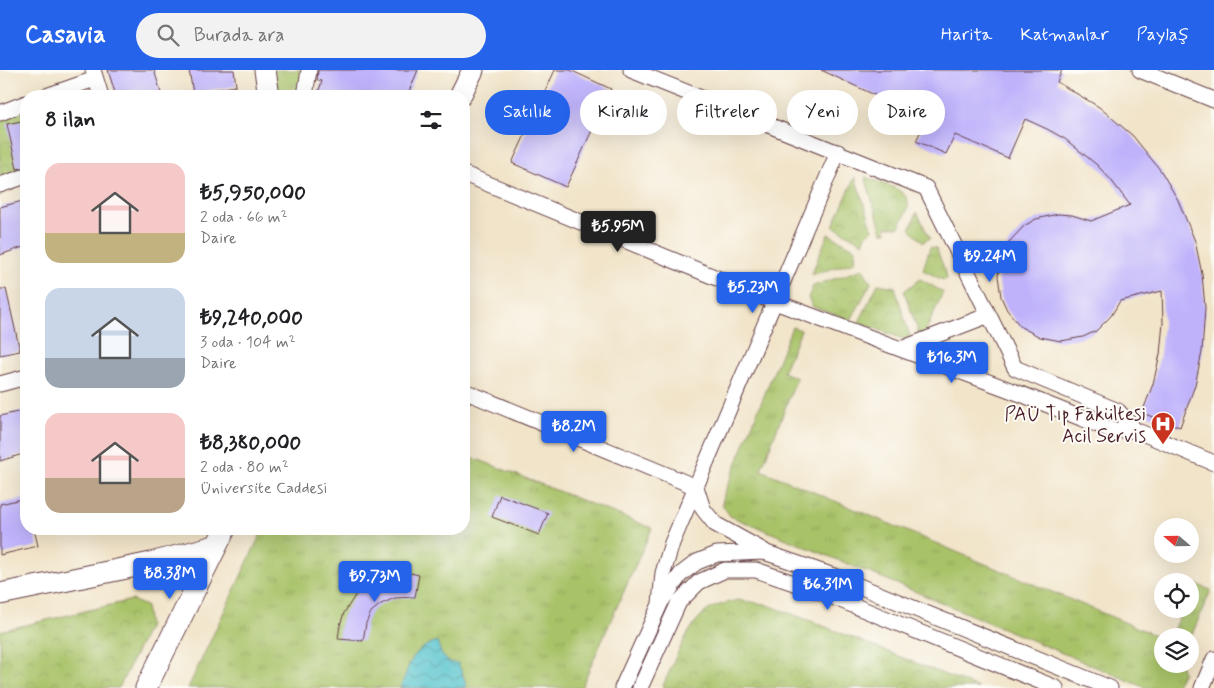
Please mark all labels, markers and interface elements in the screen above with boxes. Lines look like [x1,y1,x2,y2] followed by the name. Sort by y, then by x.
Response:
[136,13,486,58] search box
[25,20,106,51] text: Casavia
[154,21,182,49] icon: search
[194,23,285,48] text: Burada ara
[941,23,992,47] text: Harita
[1020,23,1109,47] text: Katmanlar
[1137,23,1189,47] text: Paylaş
[485,90,570,135] chip: Satılık
[580,90,667,135] chip: Kiralık
[677,90,777,135] chip: Filtreler
[787,90,858,135] chip: Yeni
[868,90,945,135] chip: Daire
[45,106,95,134] text: 8 ilan
[417,106,445,134] icon: filters
[200,179,306,207] text: ₺5,950,000
[85,183,145,243] icon: home
[200,207,288,228] text: 2 oda · 66 m²
[577,210,659,253] pin: ₺5.95M
[592,216,644,237] text: ₺5.95M
[200,228,236,249] text: Daire
[949,240,1031,283] pin: ₺9.24M
[964,246,1016,267] text: ₺9.24M
[712,272,794,314] pin: ₺5.23M
[728,277,778,298] text: ₺5.23M
[200,304,303,332] text: ₺9,240,000
[85,308,145,368] icon: home
[200,332,296,353] text: 3 oda · 104 m²
[911,342,993,384] pin: ₺16.3M
[927,347,977,368] text: ₺16.3M
[200,353,236,374] text: Daire
[1005,402,1146,449] place label: PAÜ Tıp Fakültesi Acil Servis
[539,410,609,453] pin: ₺8.2M
[1150,411,1176,445] hospital icon: PAÜ Tıp Fakültesi Acil Servis
[552,416,596,437] text: ₺8.2M
[200,429,301,457] text: ₺8,380,000
[85,433,145,493] icon: home
[200,457,289,478] text: 2 oda · 80 m²
[200,478,328,499] text: Üniversite Caddesi
[1154,518,1199,562] north arrow
[1154,518,1199,673] map controls
[129,558,211,600] pin: ₺8.38M
[334,560,416,603] pin: ₺9.73M
[144,563,196,584] text: ₺8.38M
[350,566,400,587] text: ₺9.73M
[787,568,869,611] pin: ₺6.31M
[1154,573,1199,618] button: locate
[804,574,852,595] text: ₺6.31M
[1154,628,1199,673] button: layers

